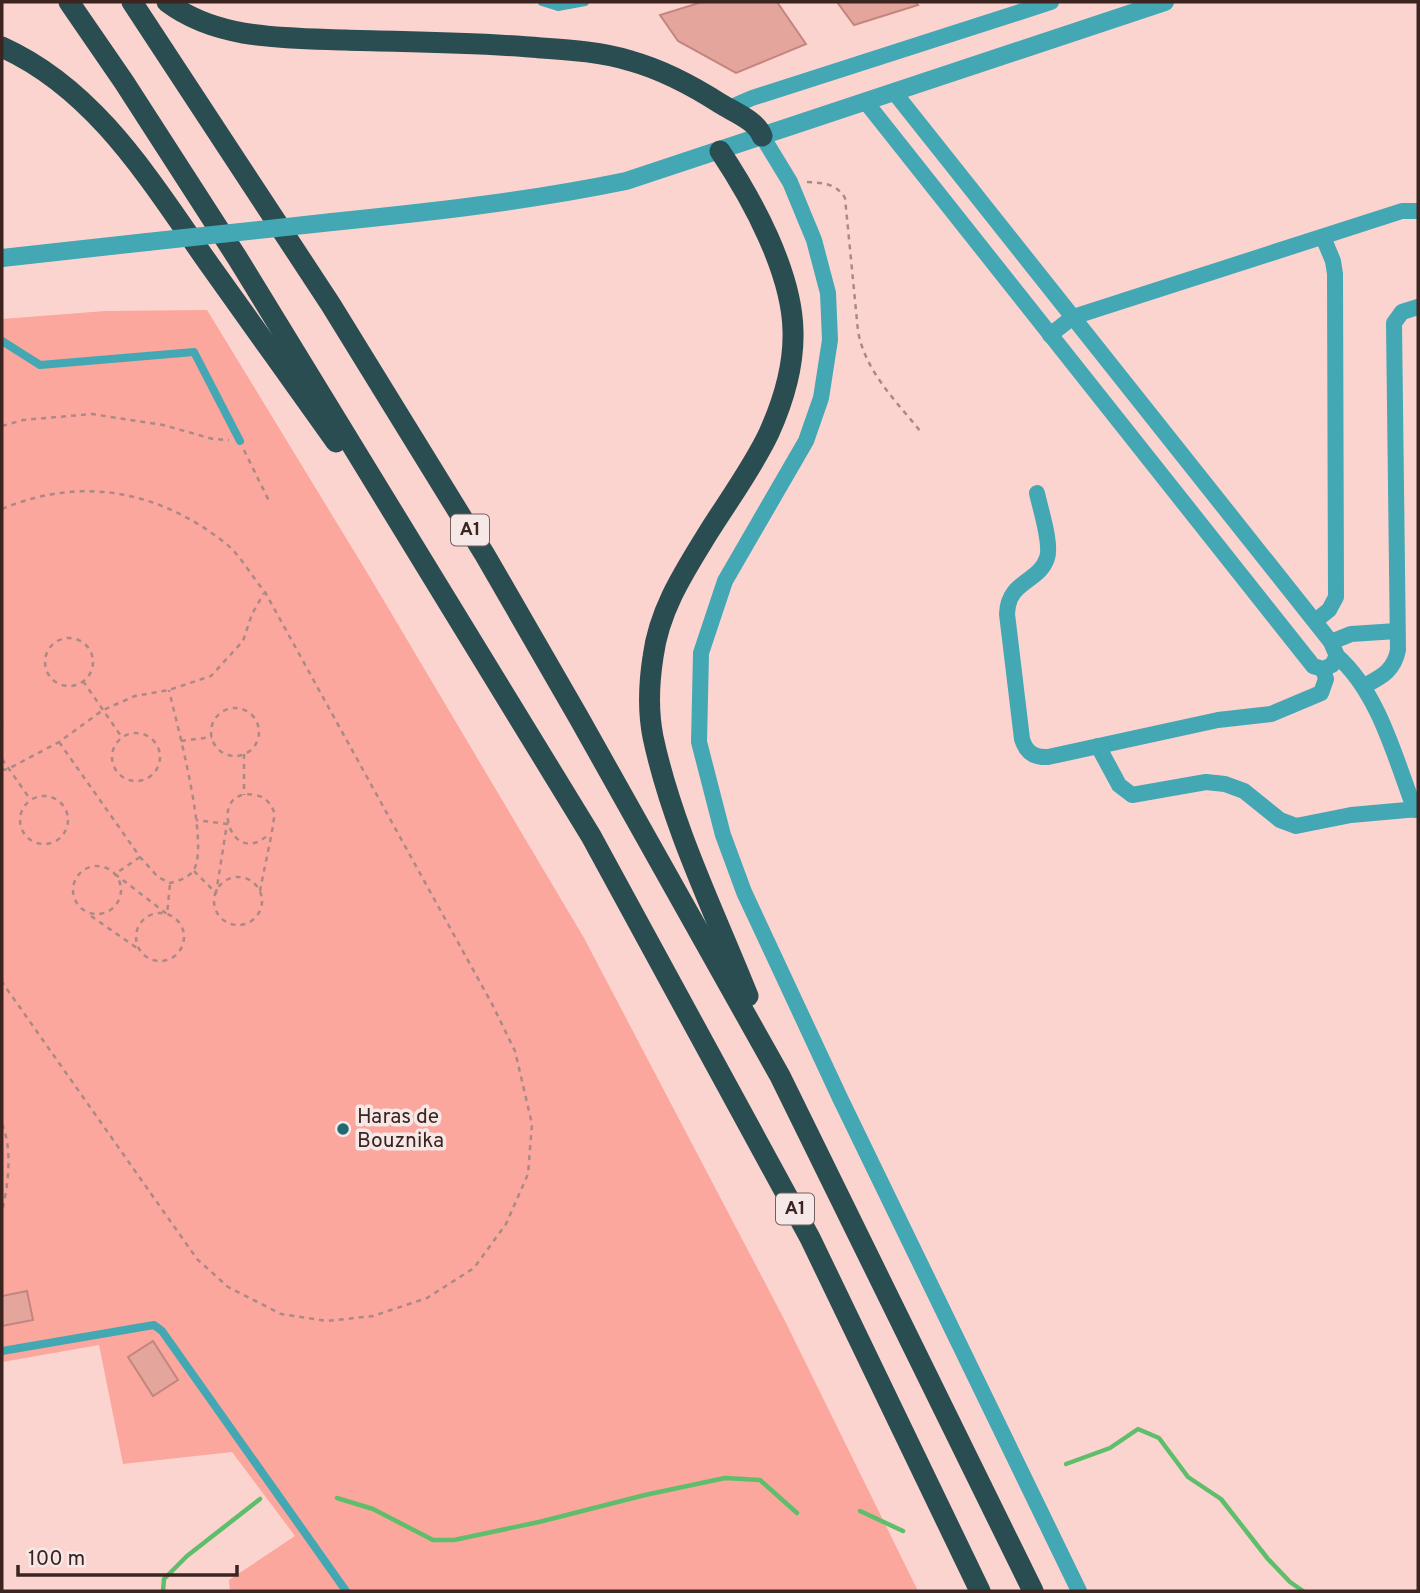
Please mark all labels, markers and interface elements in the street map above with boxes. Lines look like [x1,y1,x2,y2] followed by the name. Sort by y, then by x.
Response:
[451,514,489,545] road number: A1
[357,1104,444,1155] place label: Haras de Bouznika
[335,1121,351,1137] marker: Haras de Bouznika
[776,1194,814,1224] road number: A1
[18,1534,236,1578] scale bar
[28,1546,85,1573] text: 100 m

